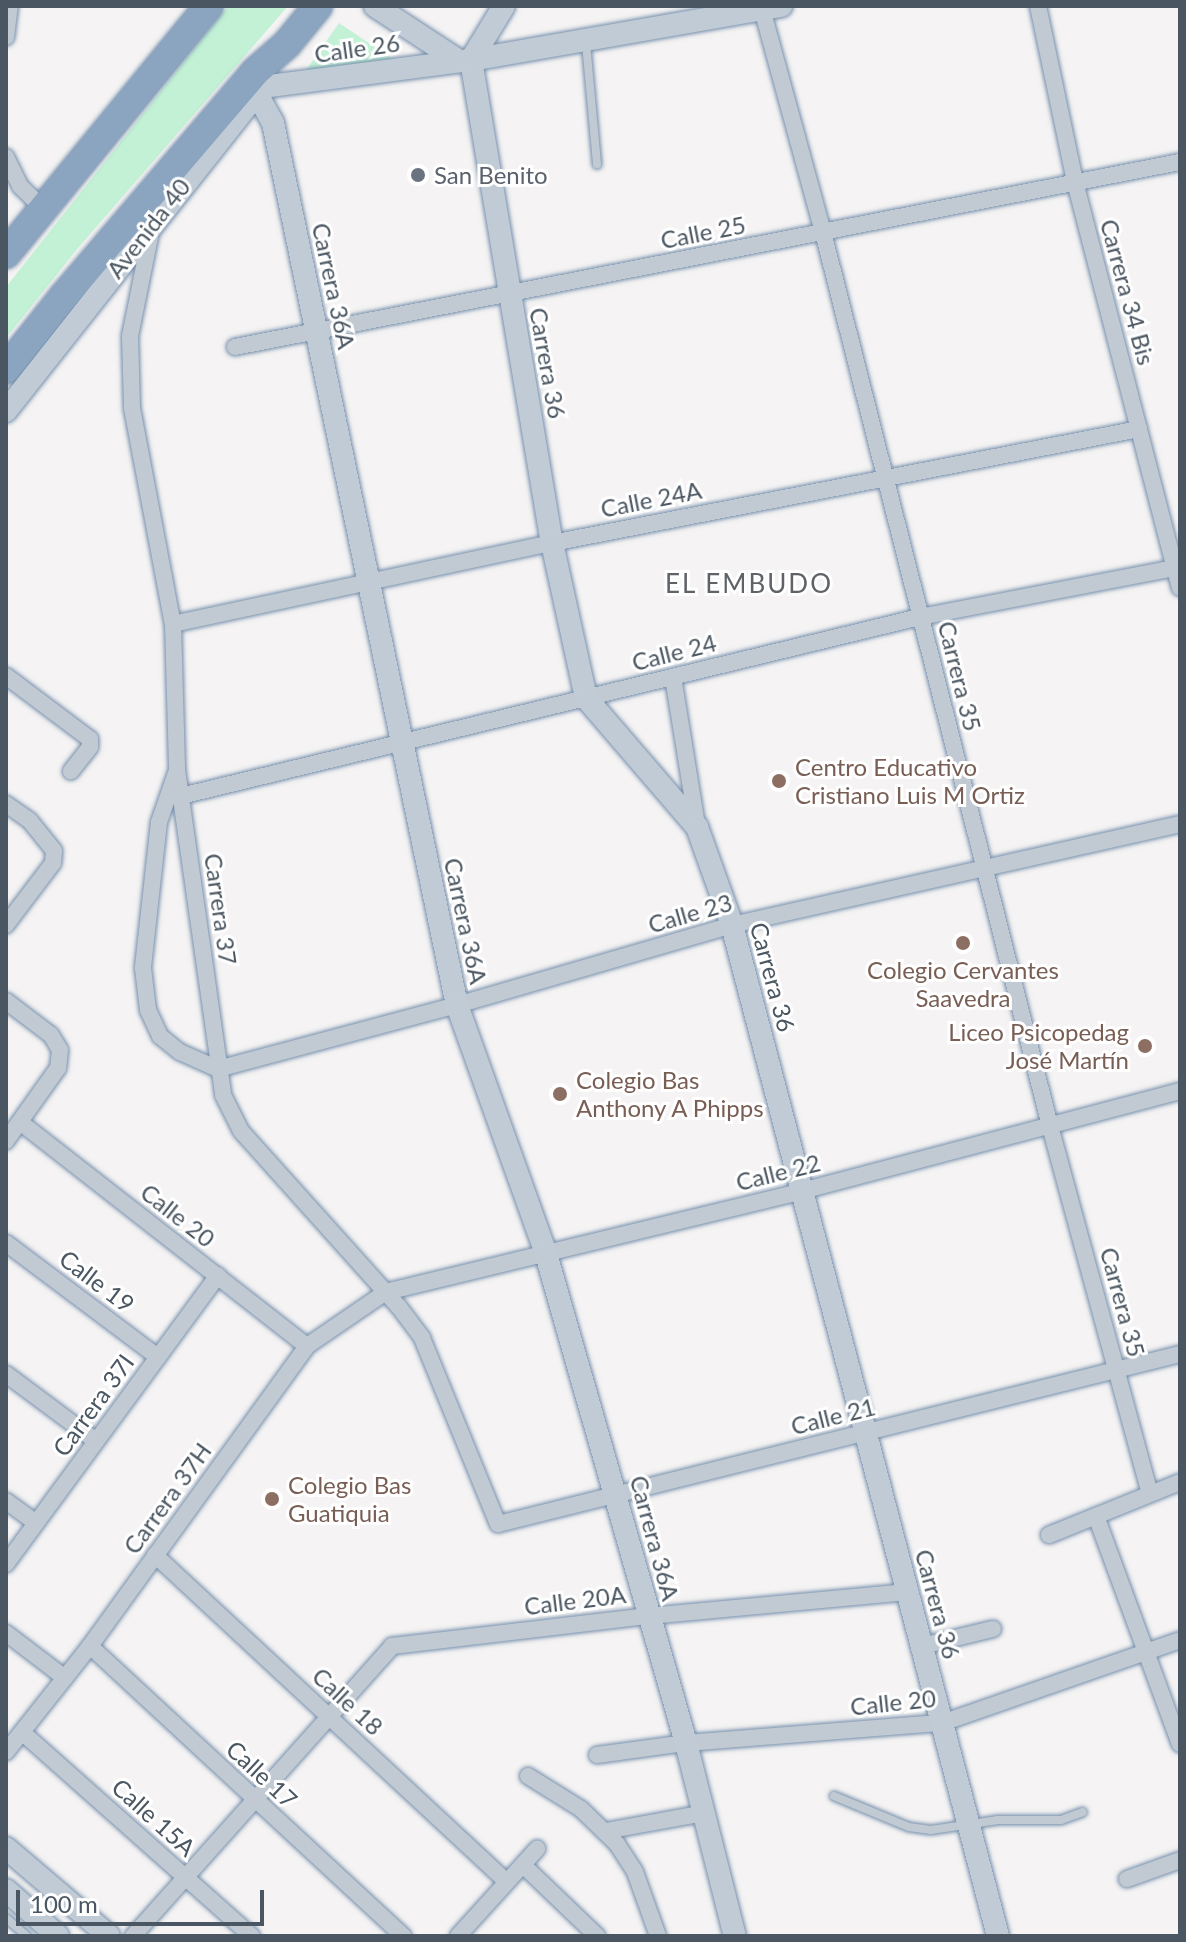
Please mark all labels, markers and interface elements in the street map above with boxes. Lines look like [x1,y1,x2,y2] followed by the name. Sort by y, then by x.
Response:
[312,28,402,68] street label: Calle 26
[434,161,548,189] place label: San Benito
[409,166,427,184] marker: San Benito
[100,172,196,284] street label: Avenida 40
[658,210,748,254] street label: Calle 25
[1095,216,1161,368] street label: Carrera 34 Bis
[307,220,361,352] street label: Carrera 36A
[524,305,572,421] street label: Carrera 36
[598,475,704,523] street label: Calle 24A
[665,568,833,600] district label: EL EMBUDO
[932,618,988,734] street label: Carrera 35
[629,628,719,676] street label: Calle 24
[795,753,1025,809] place label: Centro Educativo Cristiano Luis M Ortiz
[770,772,788,790] marker: Centro Educativo Cristiano Luis M Ortiz
[199,852,243,966] street label: Carrera 37
[439,855,493,987] street label: Carrera 36A
[645,887,735,939] street label: Calle 23
[745,919,801,1035] street label: Carrera 36
[954,934,972,952] marker: Colegio Cervantes Saavedra
[867,956,1059,1012] place label: Colegio Cervantes Saavedra
[948,1018,1129,1074] place label: Liceo Psicopedag José Martín
[1136,1037,1154,1055] marker: Liceo Psicopedag José Martín
[576,1066,766,1122] place label: Colegio Bas Anthony A Phipps
[551,1085,569,1103] marker: Colegio Bas Anthony A Phipps
[733,1148,823,1196] street label: Calle 22
[135,1177,221,1253] street label: Calle 20
[54,1244,140,1318] street label: Calle 19
[1095,1244,1151,1360] street label: Carrera 35
[46,1348,140,1462] street label: Carrera 37I
[788,1392,878,1440] street label: Calle 21
[117,1437,217,1559] street label: Carrera 37H
[288,1471,411,1527] place label: Colegio Bas Guatiquia
[624,1472,686,1604] street label: Carrera 36A
[263,1490,281,1508] marker: Colegio Bas Guatiquia
[910,1546,966,1662] street label: Carrera 36
[523,1579,627,1621] street label: Calle 20A
[307,1661,389,1741] street label: Calle 18
[849,1683,937,1721] street label: Calle 20
[221,1734,303,1814] street label: Calle 17
[106,1772,202,1862] street label: Calle 15A
[20,1874,268,1924] scale bar
[30,1889,98,1918] text: 100 m

